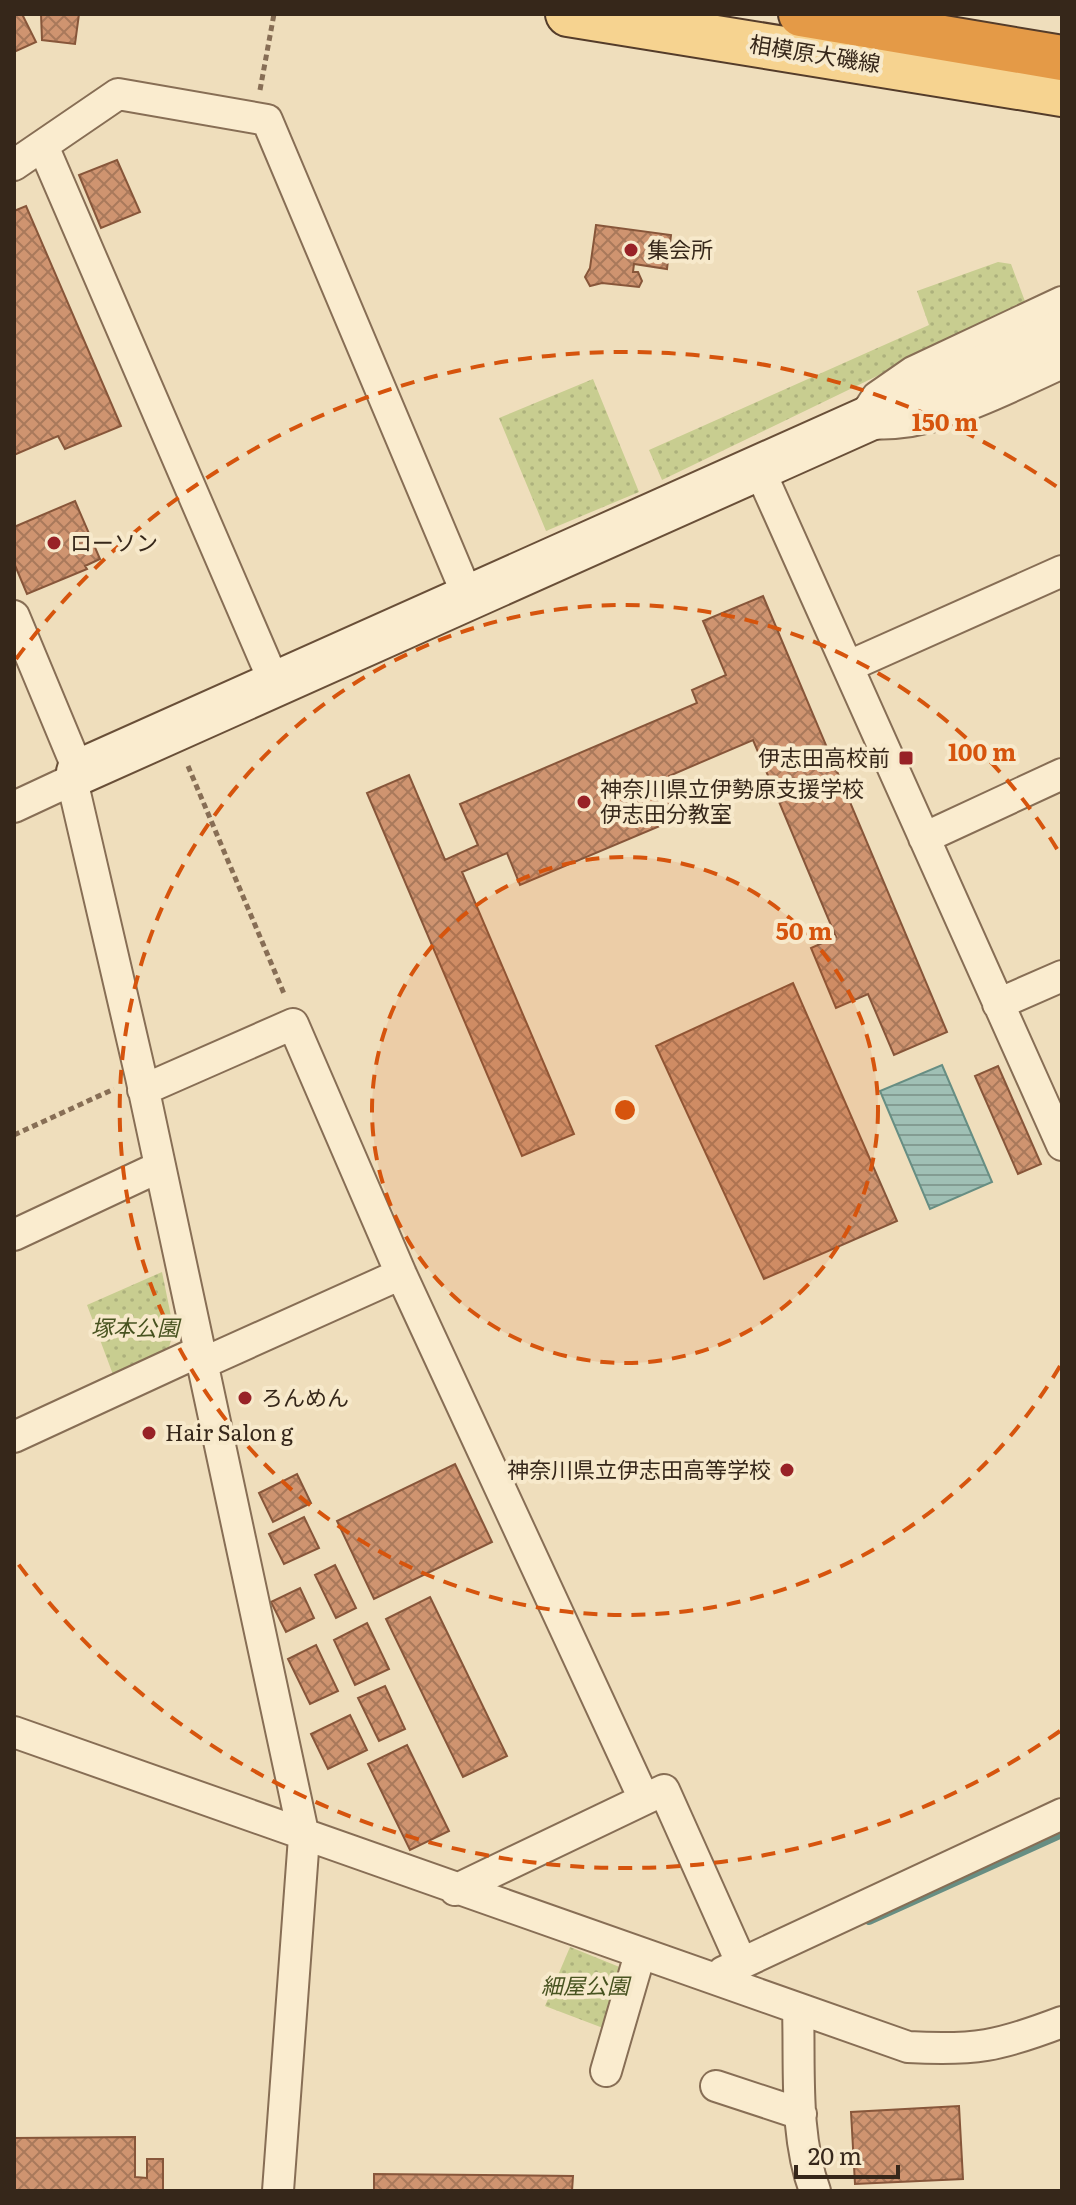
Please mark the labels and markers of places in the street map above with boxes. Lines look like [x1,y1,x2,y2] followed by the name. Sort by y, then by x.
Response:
[647,232,713,265] place label: 集会所
[622,241,640,259] marker: 集会所
[70,525,158,558] place label: ローソン
[45,534,63,552] marker: ローソン
[758,740,890,773] place label: 伊志田高校前
[897,749,915,767] marker: 伊志田高校前
[600,771,864,829] place label: 神奈川県立伊勢原支援学校 伊志田分教室
[575,793,593,811] marker: 神奈川県立伊勢原支援学校 伊志田分教室
[611,1096,639,1124] centre of rings
[261,1380,349,1413] place label: ろんめん
[236,1389,254,1407] marker: ろんめん
[165,1415,294,1448] place label: Hair Salon g
[140,1424,158,1442] marker: Hair Salon g
[507,1452,771,1485] place label: 神奈川県立伊志田高等学校
[778,1461,796,1479] marker: 神奈川県立伊志田高等学校

